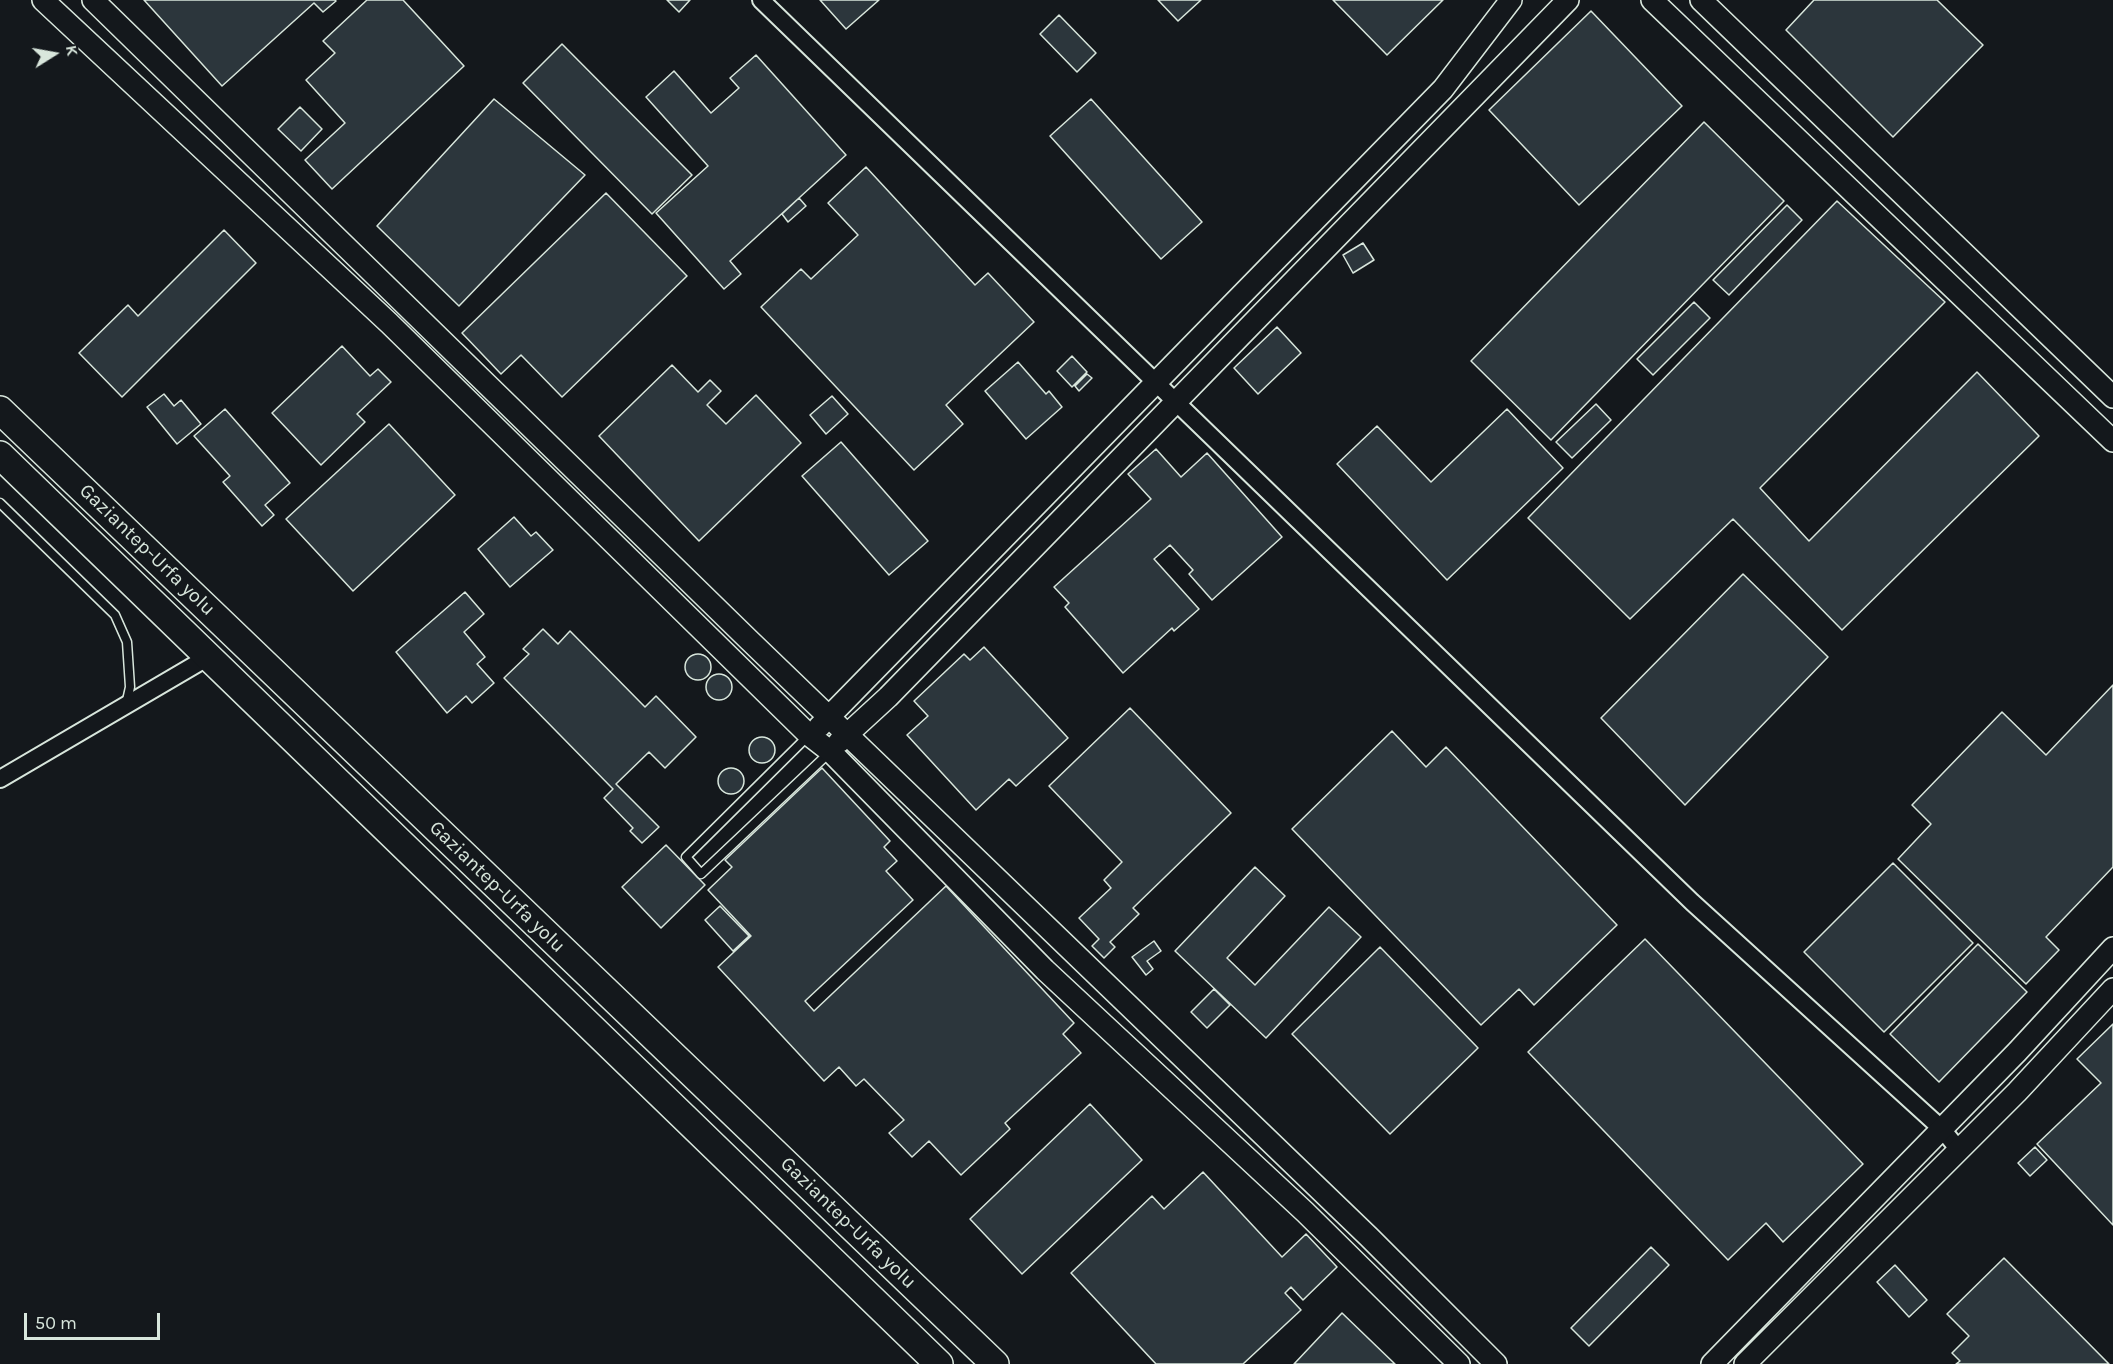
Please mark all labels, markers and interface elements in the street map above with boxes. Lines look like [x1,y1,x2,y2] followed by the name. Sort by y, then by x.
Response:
[24,24,84,84] north arrow
[62,44,82,57] text: K
[74,479,220,621] street label: Gaziantep-Urfa yolu
[424,816,570,958] street label: Gaziantep-Urfa yolu
[775,1152,921,1294] street label: Gaziantep-Urfa yolu
[27,1301,164,1339] scale bar
[35,1312,77,1334] text: 50 m

